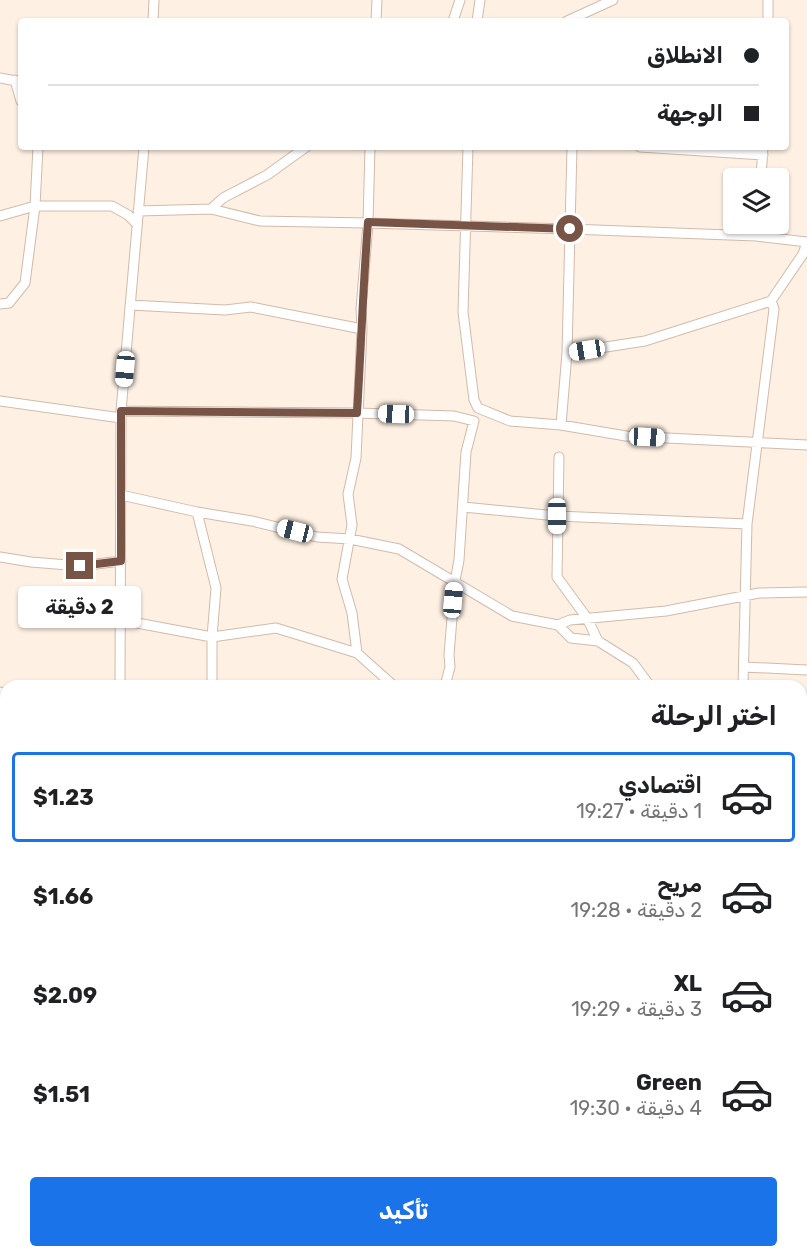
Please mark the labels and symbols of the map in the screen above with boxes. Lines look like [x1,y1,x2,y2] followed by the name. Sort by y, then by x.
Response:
[556,215,583,242] route start
[568,338,606,362] car
[114,350,136,388] car
[378,404,414,424] car
[629,427,665,447] car
[548,498,566,534] car
[275,518,315,544] car
[66,552,93,579] route end
[442,581,464,619] car
[19,587,142,629] callout: 2 دقيقة

